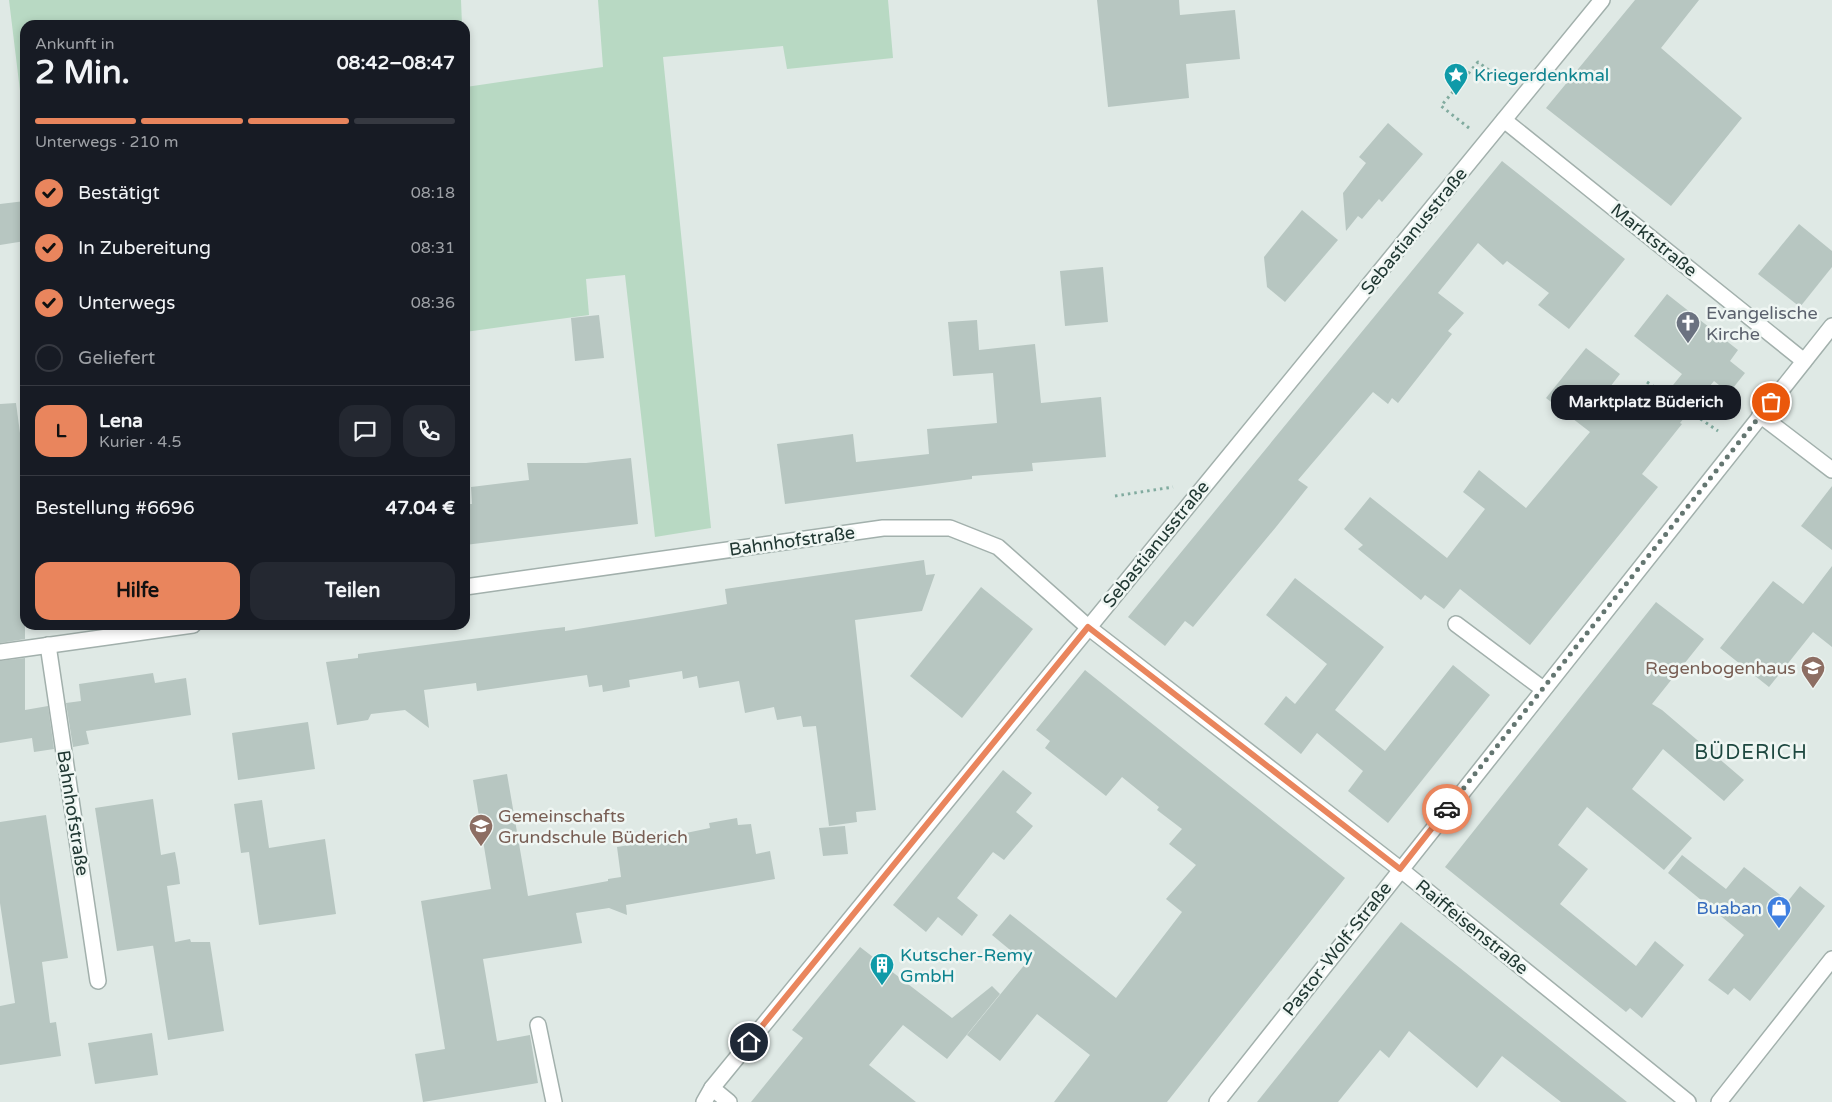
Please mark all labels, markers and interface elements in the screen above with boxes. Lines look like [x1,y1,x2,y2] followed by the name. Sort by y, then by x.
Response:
[35,34,115,54] text: Ankunft in
[337,52,455,74] text: 08:42–08:47
[35,54,130,92] text: 2 Min.
[1443,62,1469,96] place icon: Kriegerdenkmal
[1474,64,1609,86] place label: Kriegerdenkmal
[35,132,178,152] text: Unterwegs · 210 m
[1356,163,1472,299] street label: Sebastianusstraße
[35,179,63,207] icon: check
[78,182,160,204] text: Bestätigt
[411,183,455,203] text: 08:18
[1606,199,1702,281] street label: Marktstraße
[35,234,63,262] icon: check
[78,237,211,259] text: In Zubereitung
[411,238,455,258] text: 08:31
[35,289,63,317] icon: check
[78,292,175,314] text: Unterwegs
[411,293,455,313] text: 08:36
[1706,302,1818,345] place label: Evangelische Kirche
[1675,310,1701,344] church icon: Evangelische Kirche
[78,347,155,369] text: Geliefert
[1750,381,1792,423] pin
[1551,384,1741,420] callout: Marktplatz Büderich
[1757,388,1785,416] icon: bag
[1569,392,1723,412] text: Marktplatz Büderich
[339,405,391,457] button: chat
[403,405,455,457] button: phone
[99,410,143,432] text: Lena
[56,420,66,442] text: L
[99,432,182,452] text: Kurier · 4.5
[1098,476,1214,612] street label: Sebastianusstraße
[35,497,195,519] text: Bestellung #6696
[385,497,455,519] text: 47.04 €
[728,521,856,561] street label: Bahnhofstraße
[35,562,240,620] button: Hilfe
[250,562,455,620] button: Teilen
[1800,655,1826,689] school or university icon: Regenbogenhaus
[1645,657,1796,679] place label: Regenbogenhaus
[1694,740,1808,765] district label: BÜDERICH
[52,749,94,877] street label: Bahnhofstraße
[1422,784,1472,834] courier
[1433,795,1461,823] icon: car
[498,805,688,848] place label: Gemeinschafts Grundschule Büderich
[468,813,494,847] school or university icon: Gemeinschafts Grundschule Büderich
[1411,875,1533,979] street label: Raiffeisenstraße
[1278,878,1396,1020] street label: Pastor-Wolf-Straße
[1766,895,1792,929] shop icon: Buaban
[1696,897,1762,919] place label: Buaban
[900,944,1033,987] place label: Kutscher-Remy GmbH
[869,952,895,986] building icon: Kutscher-Remy GmbH
[728,1021,770,1063] pin
[735,1028,763,1056] icon: home

